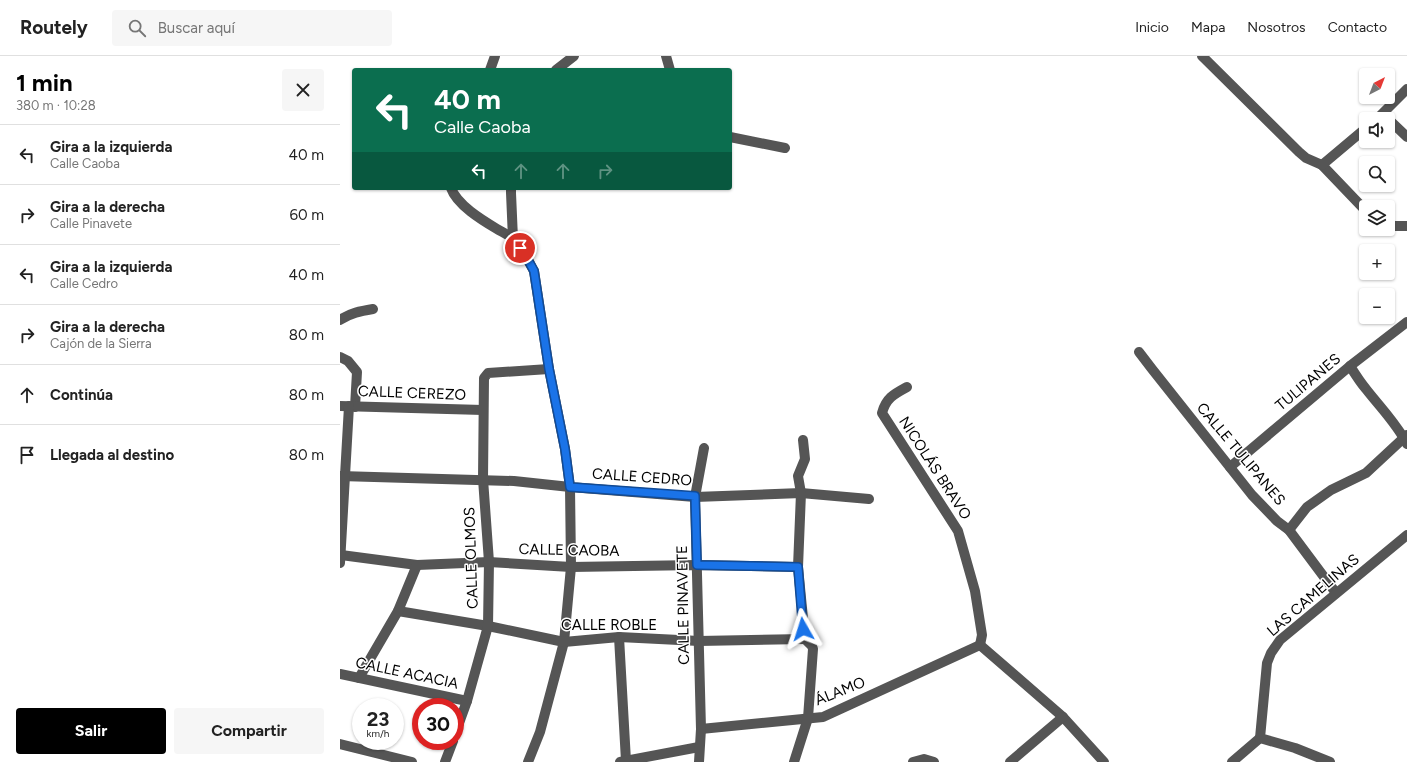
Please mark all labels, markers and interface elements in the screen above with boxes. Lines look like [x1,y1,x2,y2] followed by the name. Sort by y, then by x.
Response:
[112,10,392,46] search box
[20,16,88,39] text: Routely
[126,17,148,39] icon: search
[158,19,235,37] text: Buscar aquí
[1135,19,1169,36] text: Inicio
[1191,19,1225,36] text: Mapa
[1247,19,1306,36] text: Nosotros
[1328,19,1387,36] text: Contacto
[16,68,73,97] text: 1 min
[1359,68,1395,104] north arrow
[1359,68,1395,324] map controls
[282,69,324,111] button: close
[434,82,501,116] text: 40 m
[368,84,420,136] icon: left
[16,98,96,113] text: 380 m · 10:28
[1359,112,1395,148] button: sound
[434,116,531,138] text: Calle Caoba
[50,138,172,156] text: Gira a la izquierda
[16,144,38,166] icon: left
[289,146,324,164] text: 40 m
[50,156,120,171] text: Calle Caoba
[1359,156,1395,192] button: search
[468,160,490,182] icon: left
[510,160,532,182] icon: ahead
[552,160,574,182] icon: ahead
[594,160,616,182] icon: right
[50,198,165,216] text: Gira a la derecha
[1359,200,1395,236] button: layers
[16,204,38,226] icon: right
[289,206,324,224] text: 60 m
[50,216,132,231] text: Calle Pinavete
[503,231,537,265] pin
[509,237,531,259] icon: arrive
[1359,244,1395,280] button: +
[50,258,172,276] text: Gira a la izquierda
[16,264,38,286] icon: left
[289,266,324,284] text: 40 m
[50,276,118,291] text: Calle Cedro
[1359,288,1395,324] button: −
[50,318,165,336] text: Gira a la derecha
[16,324,38,346] icon: right
[289,326,324,344] text: 80 m
[50,336,152,351] text: Cajón de la Sierra
[1272,350,1344,414] street label: TULIPANES
[358,382,466,404] street label: CALLE CEREZO
[16,384,38,406] icon: ahead
[50,386,113,404] text: Continúa
[289,386,324,404] text: 80 m
[1193,399,1289,509] street label: CALLE TULIPANES
[895,413,975,523] street label: NICOLÁS BRAVO
[16,444,38,466] icon: arrive
[50,446,174,464] text: Llegada al destino
[289,446,324,464] text: 80 m
[591,465,693,489] street label: CALLE CEDRO
[460,507,482,609] street label: CALLE OLMOS
[518,540,620,560] street label: CALLE CAOBA
[673,545,693,665] street label: CALLE PINAVETE
[1263,550,1363,640] street label: LAS CAMELINAS
[782,608,824,650] position arrow
[561,616,657,634] street label: CALLE ROBLE
[354,653,460,693] street label: CALLE ACACIA
[812,673,868,709] street label: ÁLAMO
[412,698,464,750] speed limit sign: 30
[367,707,389,731] text: 23
[16,708,166,754] button: Salir
[174,708,324,754] button: Compartir
[367,727,389,740] text: km/h

